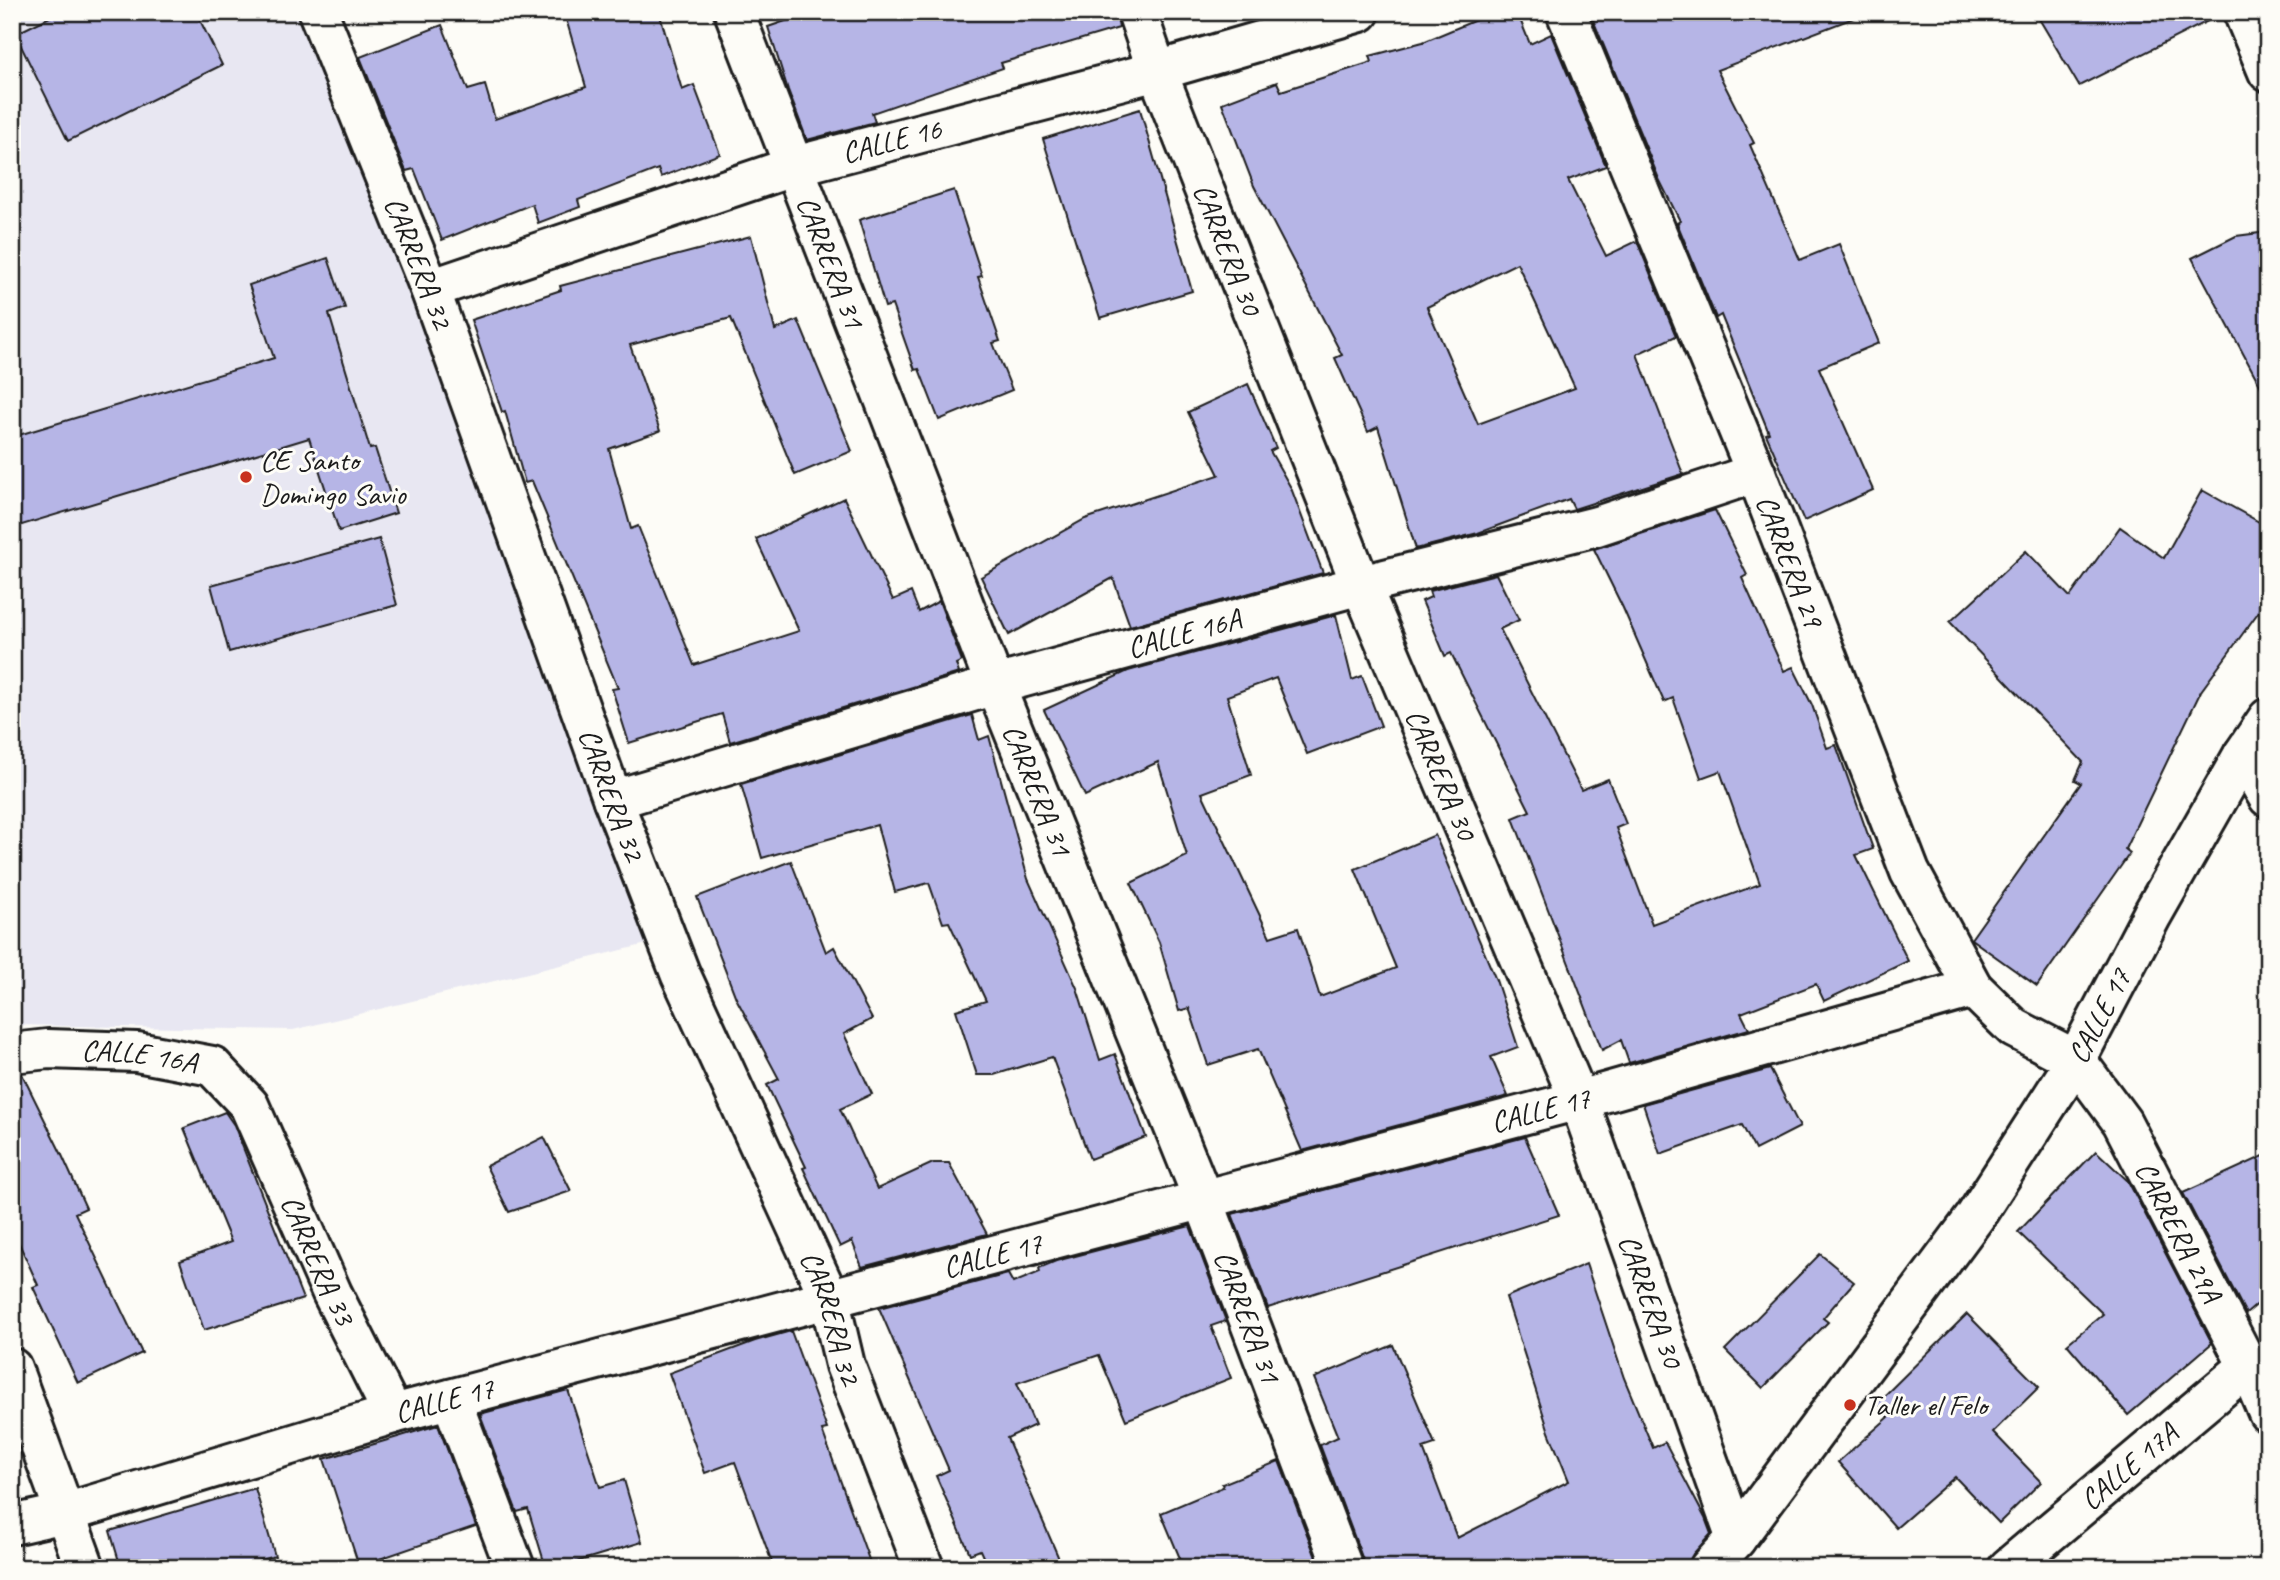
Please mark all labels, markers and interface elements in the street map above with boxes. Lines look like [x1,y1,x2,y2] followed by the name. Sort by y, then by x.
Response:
[838,109,947,172] street label: CALLE 16
[1185,178,1272,323] street label: CARRERA 30
[376,191,462,336] street label: CARRERA 32
[788,191,874,335] street label: CARRERA 31
[260,441,407,513] place label: CE Santo Domingo Savio
[238,469,254,485] marker: CE Santo Domingo Savio
[1747,490,1834,635] street label: CARRERA 29
[1123,599,1247,667] street label: CALLE 16A
[1397,703,1487,848] street label: CARRERA 30
[994,719,1082,863] street label: CARRERA 31
[570,723,655,868] street label: CARRERA 32
[2059,961,2140,1070] street label: CALLE 17
[81,1031,202,1082] street label: CALLE 16A
[1487,1078,1596,1142] street label: CALLE 17
[2127,1155,2232,1310] street label: CARRERA 29A
[272,1189,365,1334] street label: CARRERA 33
[939,1224,1048,1287] street label: CALLE 17
[1610,1229,1693,1375] street label: CARRERA 30
[791,1245,871,1392] street label: CARRERA 32
[1205,1245,1290,1389] street label: CARRERA 31
[390,1369,500,1432] street label: CALLE 17
[1864,1386,1990,1424] place label: Taller el Felo
[1842,1397,1858,1413] marker: Taller el Felo
[2072,1413,2187,1518] street label: CALLE 17A

